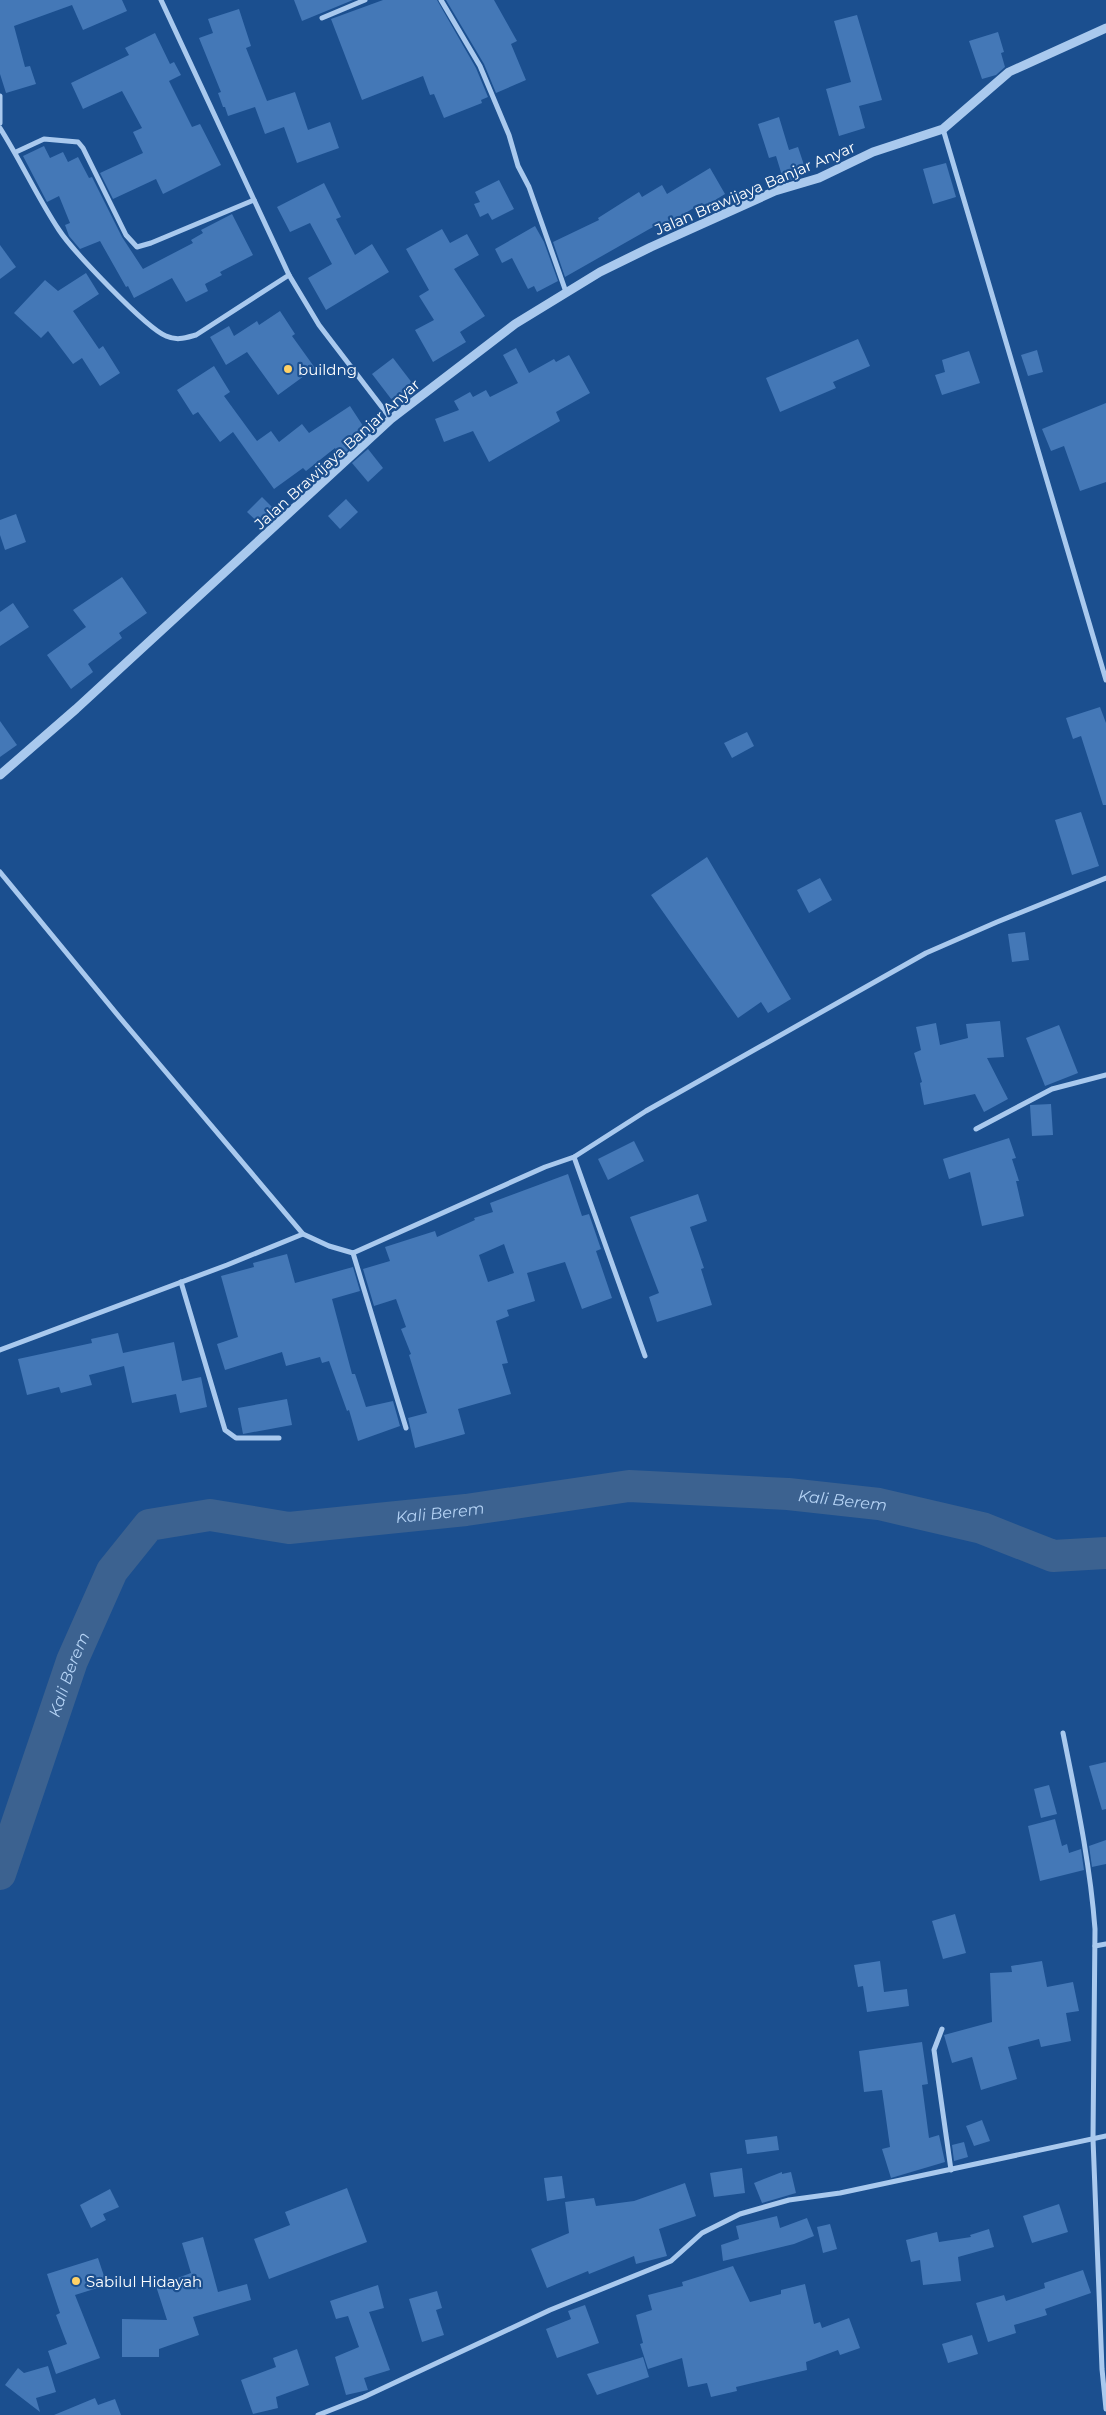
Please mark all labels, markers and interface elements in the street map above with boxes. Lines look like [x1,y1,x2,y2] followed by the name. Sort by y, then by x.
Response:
[651,137,858,239] street label: Jalan Brawijaya Banjar Anyar
[298,360,357,379] place label: buildng
[282,363,294,375] marker: buildng
[250,375,424,534] street label: Jalan Brawijaya Banjar Anyar
[797,1486,888,1514] water label: Kali Berem
[395,1498,486,1527] water label: Kali Berem
[44,1629,93,1719] water label: Kali Berem
[86,2272,202,2291] place label: Sabilul Hidayah
[70,2275,82,2287] marker: Sabilul Hidayah

